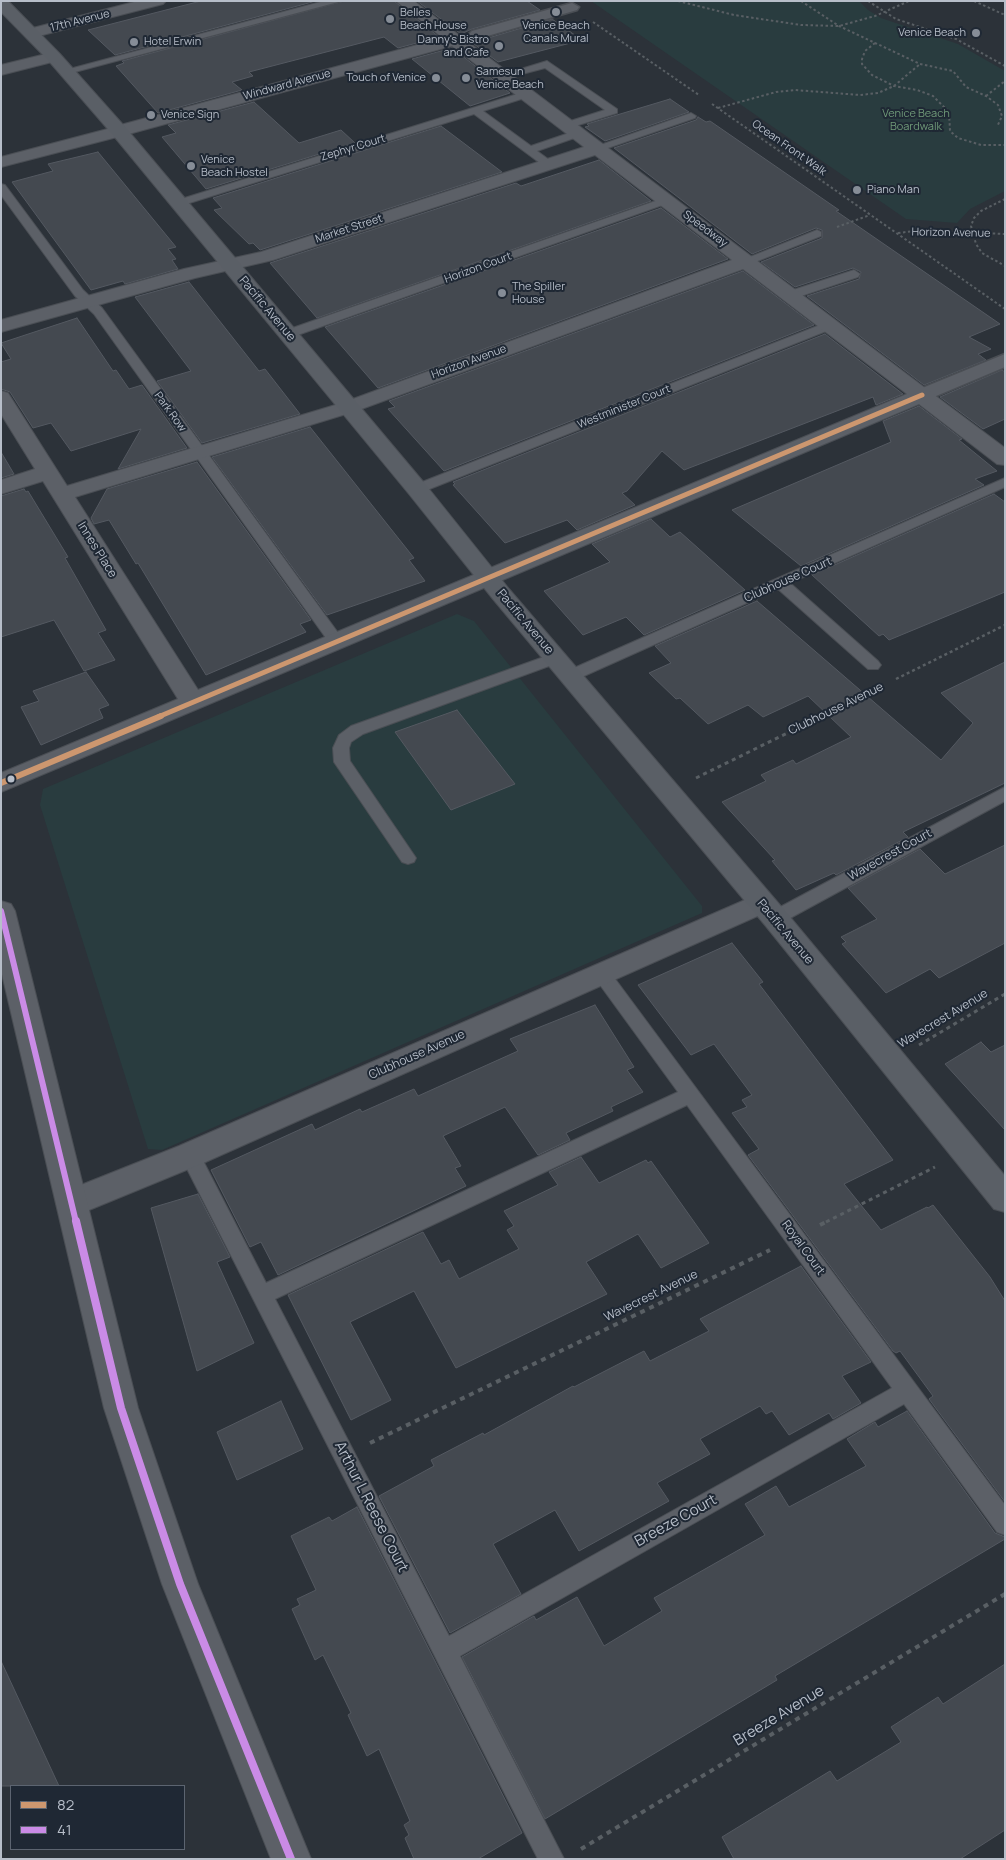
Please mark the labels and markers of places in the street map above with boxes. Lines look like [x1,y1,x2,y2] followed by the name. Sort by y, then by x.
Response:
[400,6,467,32] place label: Belles Beach House
[550,6,562,18] marker: Venice Beach Canals Mural
[384,13,396,25] marker: Belles Beach House
[522,19,590,45] place label: Venice Beach Canals Mural
[898,26,966,40] place label: Venice Beach
[970,27,982,39] marker: Venice Beach
[418,33,489,59] place label: Danny's Bistro and Cafe
[144,35,201,49] place label: Hotel Erwin
[128,36,140,48] marker: Hotel Erwin
[493,40,505,52] marker: Danny's Bistro and Cafe
[476,65,544,91] place label: Samesun Venice Beach
[346,71,426,85] place label: Touch of Venice
[430,72,442,84] marker: Touch of Venice
[460,72,472,84] marker: Samesun Venice Beach
[161,108,219,122] place label: Venice Sign
[145,109,157,121] marker: Venice Sign
[201,153,268,179] place label: Venice Beach Hostel
[185,160,197,172] marker: Venice Beach Hostel
[867,183,919,197] place label: Piano Man
[851,184,863,196] marker: Piano Man
[512,280,565,306] place label: The Spiller House
[496,287,508,299] marker: The Spiller House
[6,774,16,784] unlabelled marker

